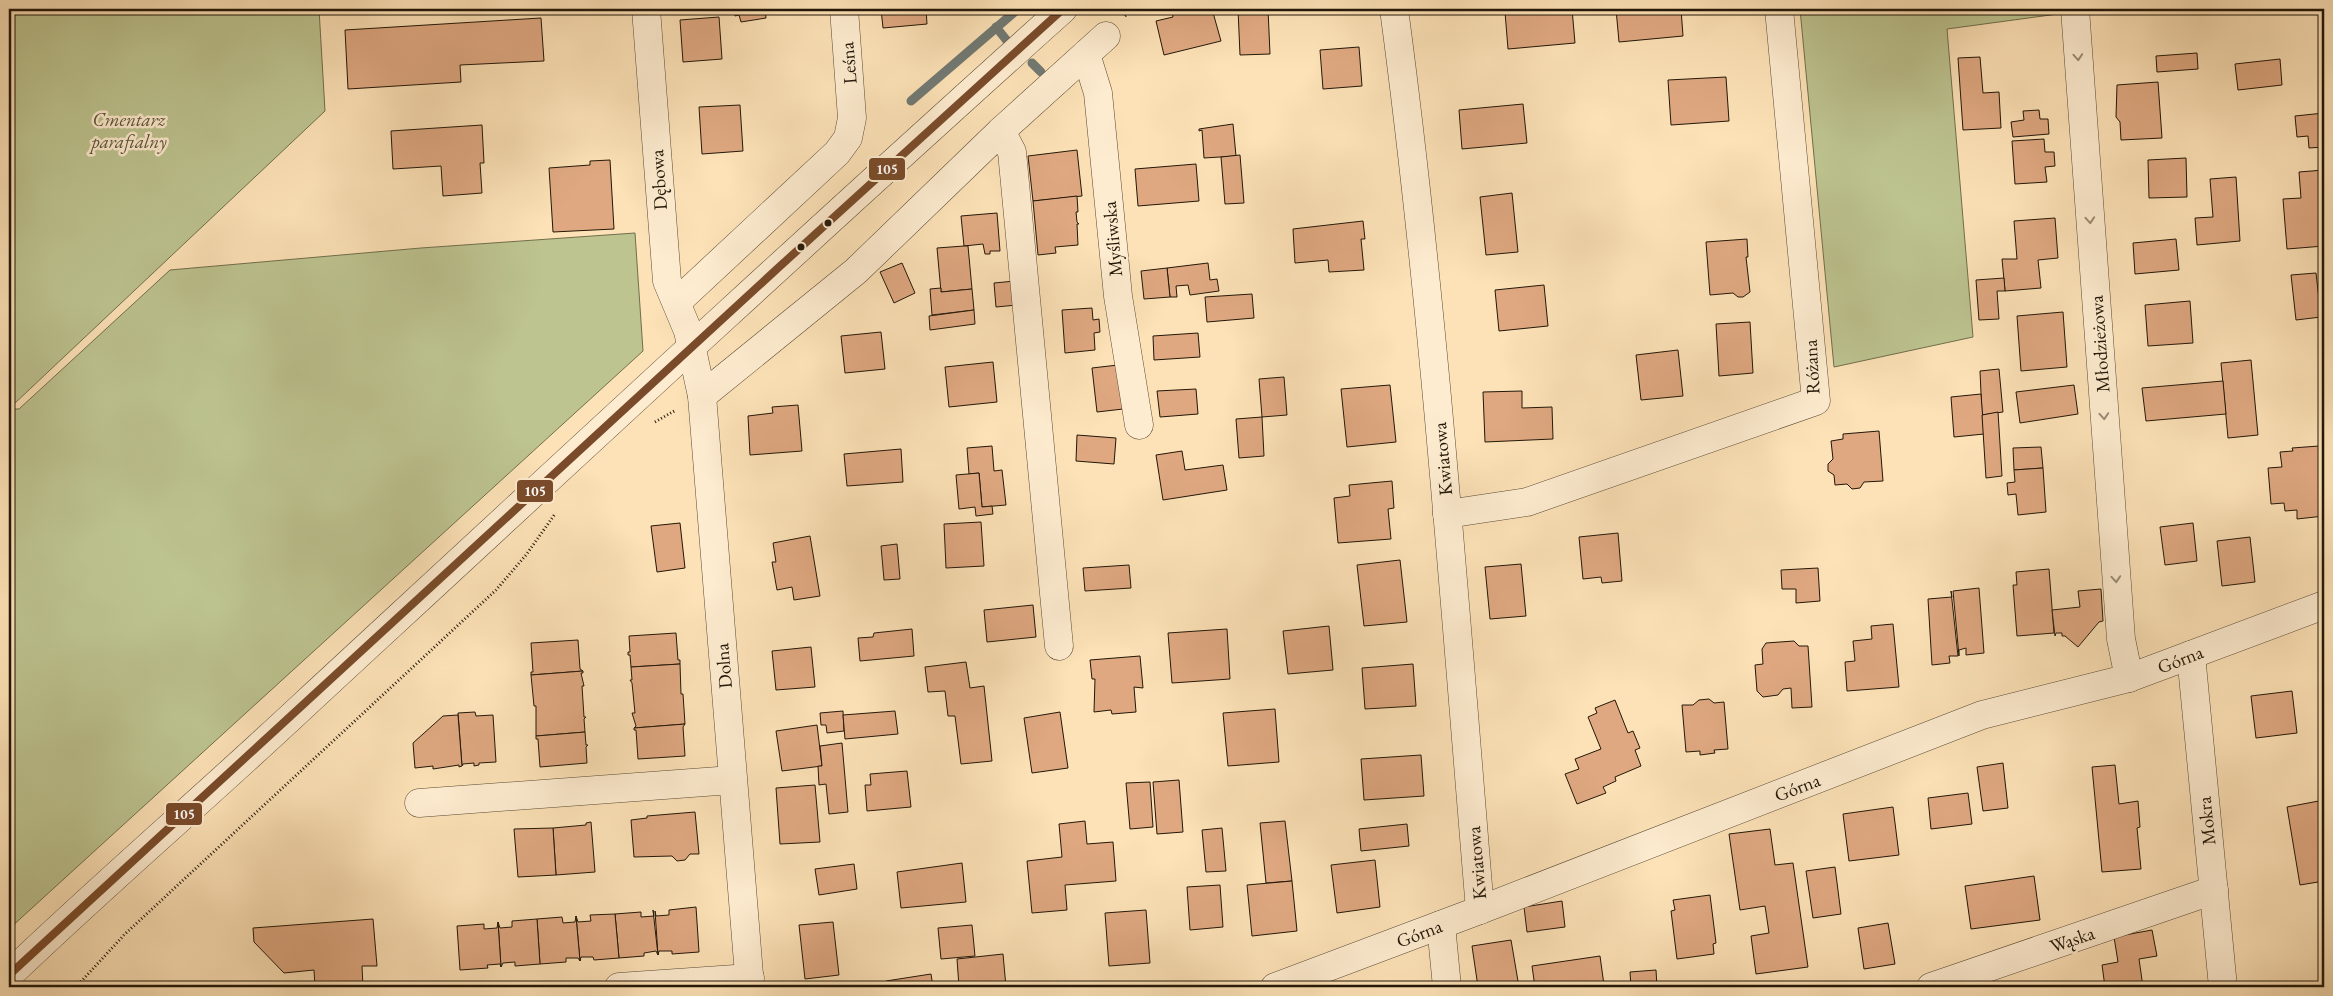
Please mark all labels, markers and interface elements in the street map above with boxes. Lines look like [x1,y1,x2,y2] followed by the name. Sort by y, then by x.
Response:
[834,40,863,85] street label: Leśna
[2073,54,2084,62] one-way arrow
[88,107,167,154] park label: Cmentarz parafialny
[644,148,673,211] street label: Dębowa
[868,157,906,181] line badge: 105
[876,160,898,178] text: 105
[1097,200,1128,278] street label: Myśliwska
[2084,216,2095,224] one-way arrow
[823,218,833,228] unlabelled marker
[796,242,806,252] unlabelled marker
[2084,294,2115,393] street label: Młodzieżowa
[1798,338,1825,395] street label: Różana
[2098,413,2109,421] one-way arrow
[1427,421,1458,497] street label: Kwiatowa
[516,479,554,503] line badge: 105
[524,482,546,500] text: 105
[2111,575,2122,583] one-way arrow
[2154,639,2207,680] street label: Górna
[709,642,738,690] street label: Dolna
[1771,767,1824,808] street label: Górna
[2191,795,2221,846] street label: Mokra
[165,802,203,826] line badge: 105
[173,805,195,823] text: 105
[1461,825,1492,901] street label: Kwiatowa
[1393,913,1446,954] street label: Górna
[2046,920,2098,959] street label: Wąska

